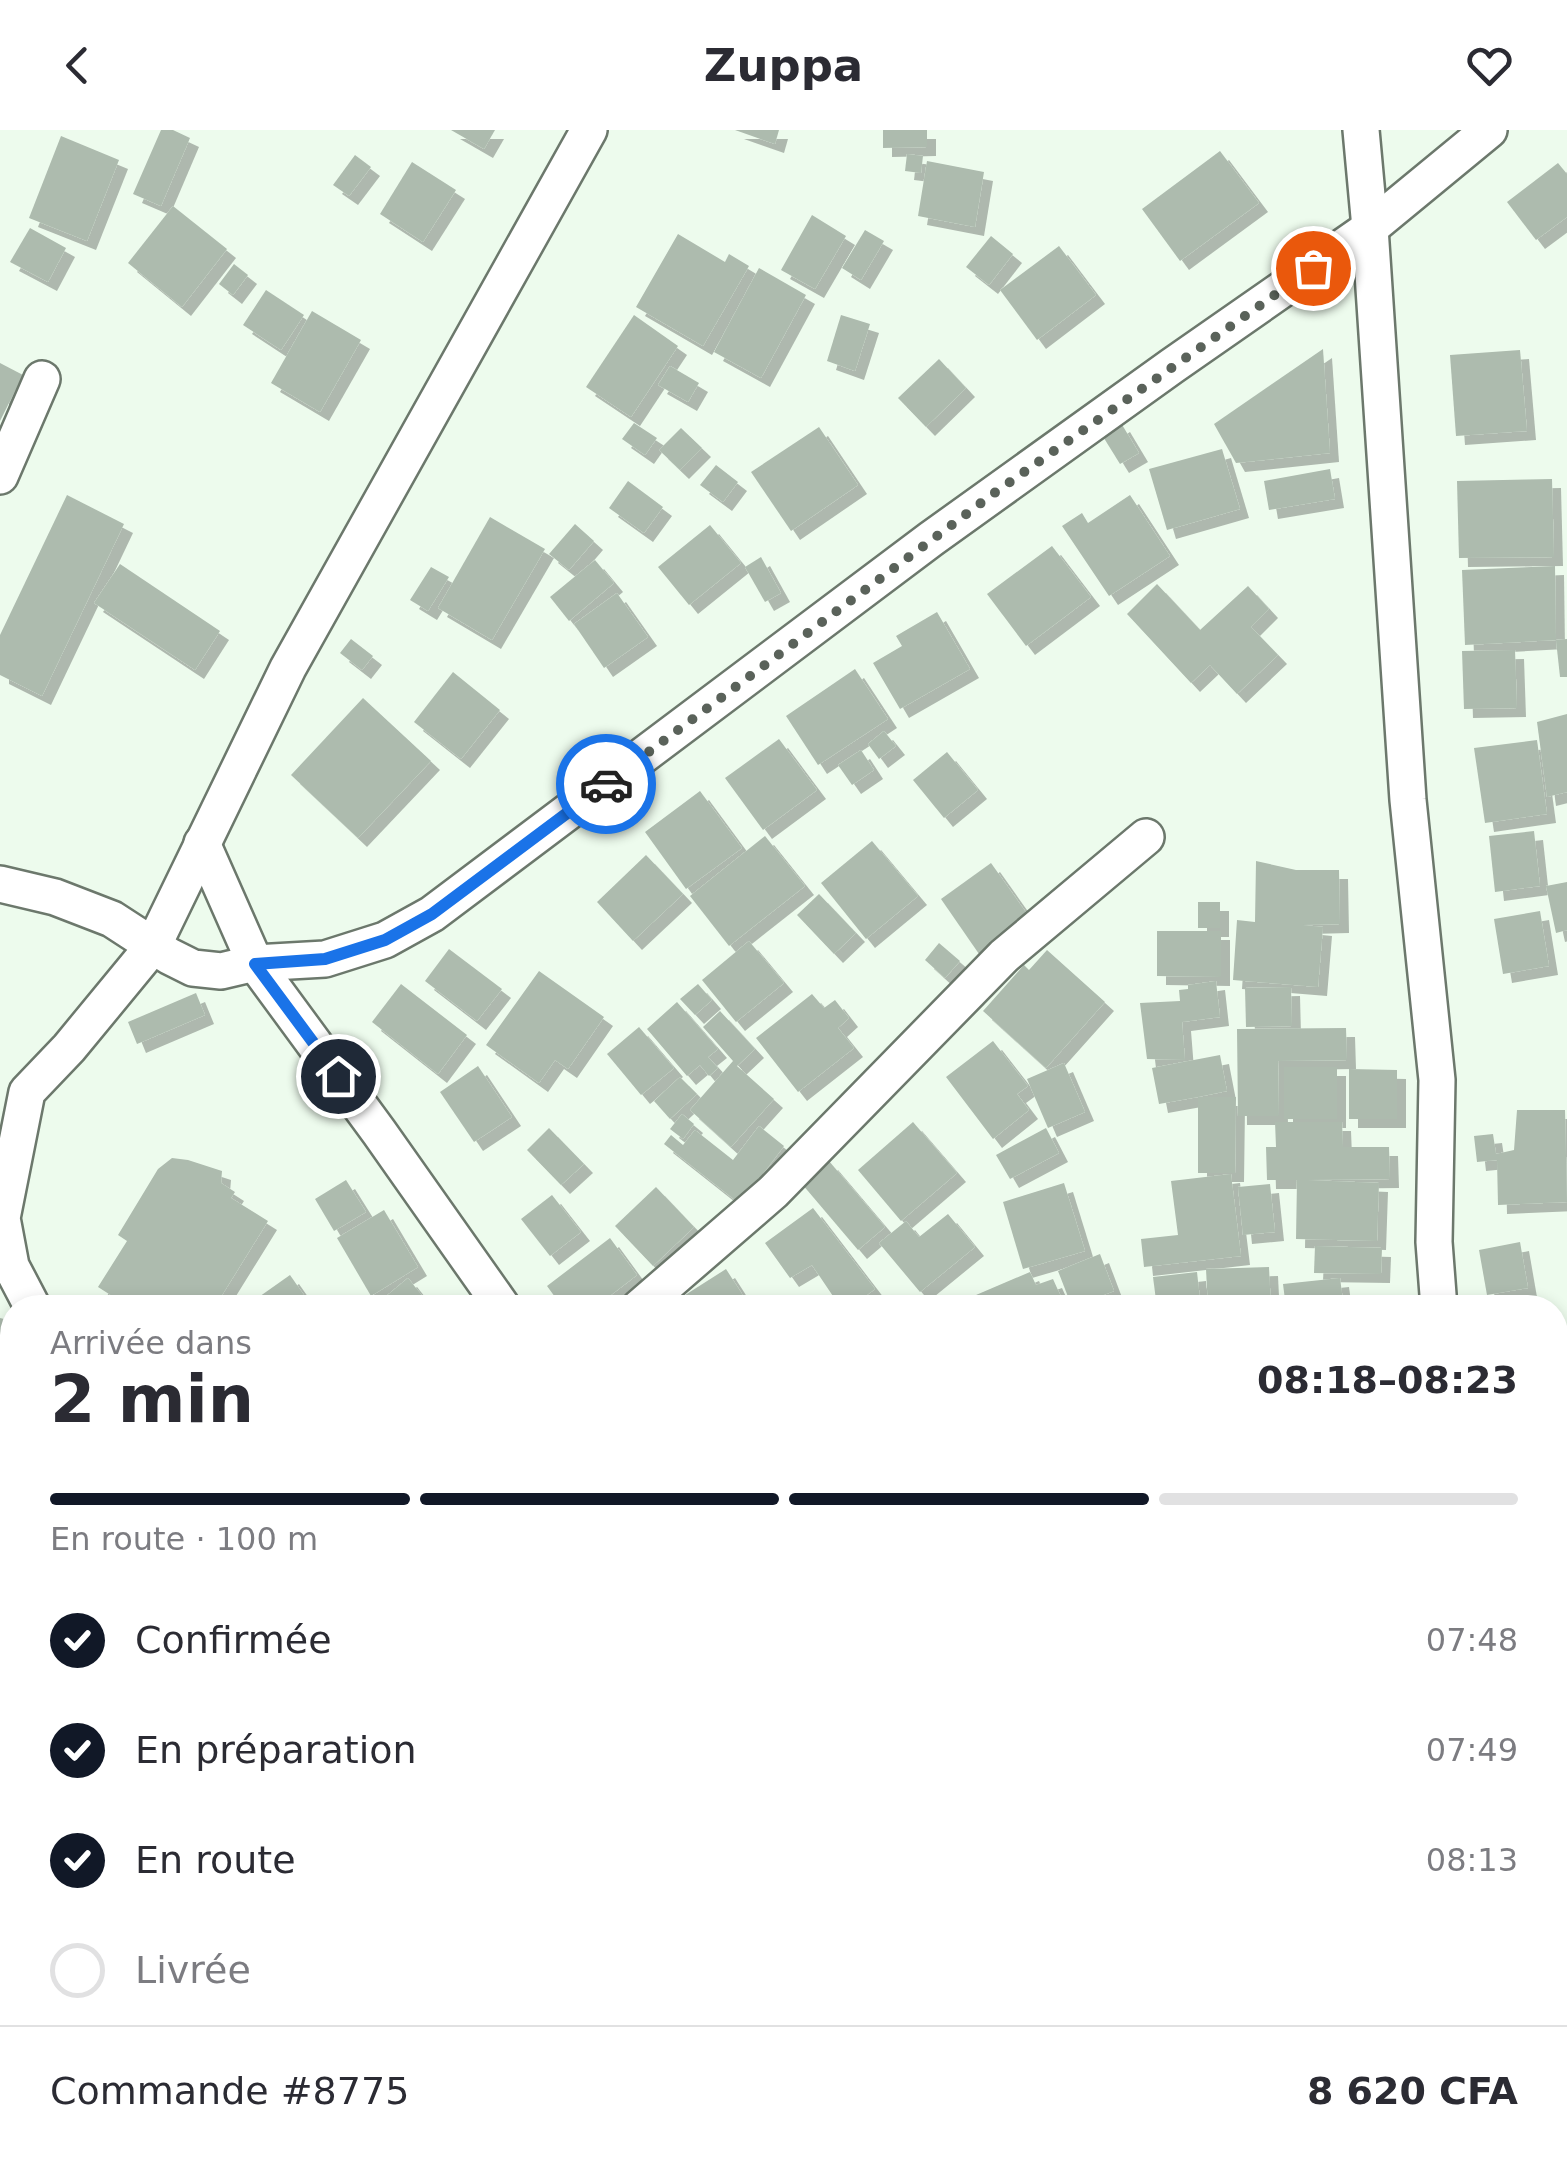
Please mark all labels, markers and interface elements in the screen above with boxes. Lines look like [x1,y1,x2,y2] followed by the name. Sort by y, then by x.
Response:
[50,38,105,93] icon: back
[1462,38,1517,93] icon: heart
[704,39,863,92] text: Zuppa
[1271,226,1356,311] pin
[1286,241,1341,296] icon: bag
[556,734,656,834] courier
[579,757,634,812] icon: car
[296,1034,381,1119] pin
[311,1049,366,1104] icon: home
[50,1324,252,1362] text: Arrivée dans
[1257,1358,1518,1402] text: 08:18–08:23
[50,1362,254,1437] text: 2 min
[50,1520,318,1558] text: En route · 100 m
[50,1613,105,1668] icon: check
[135,1618,332,1662] text: Confirmée
[1426,1621,1518,1659] text: 07:48
[50,1723,105,1778] icon: check
[135,1728,417,1772] text: En préparation
[1426,1731,1518,1769] text: 07:49
[50,1833,105,1888] icon: check
[135,1838,296,1882] text: En route
[1426,1841,1518,1879] text: 08:13
[135,1948,251,1992] text: Livrée
[50,2069,409,2113] text: Commande #8775
[1307,2069,1518,2113] text: 8 620 CFA

